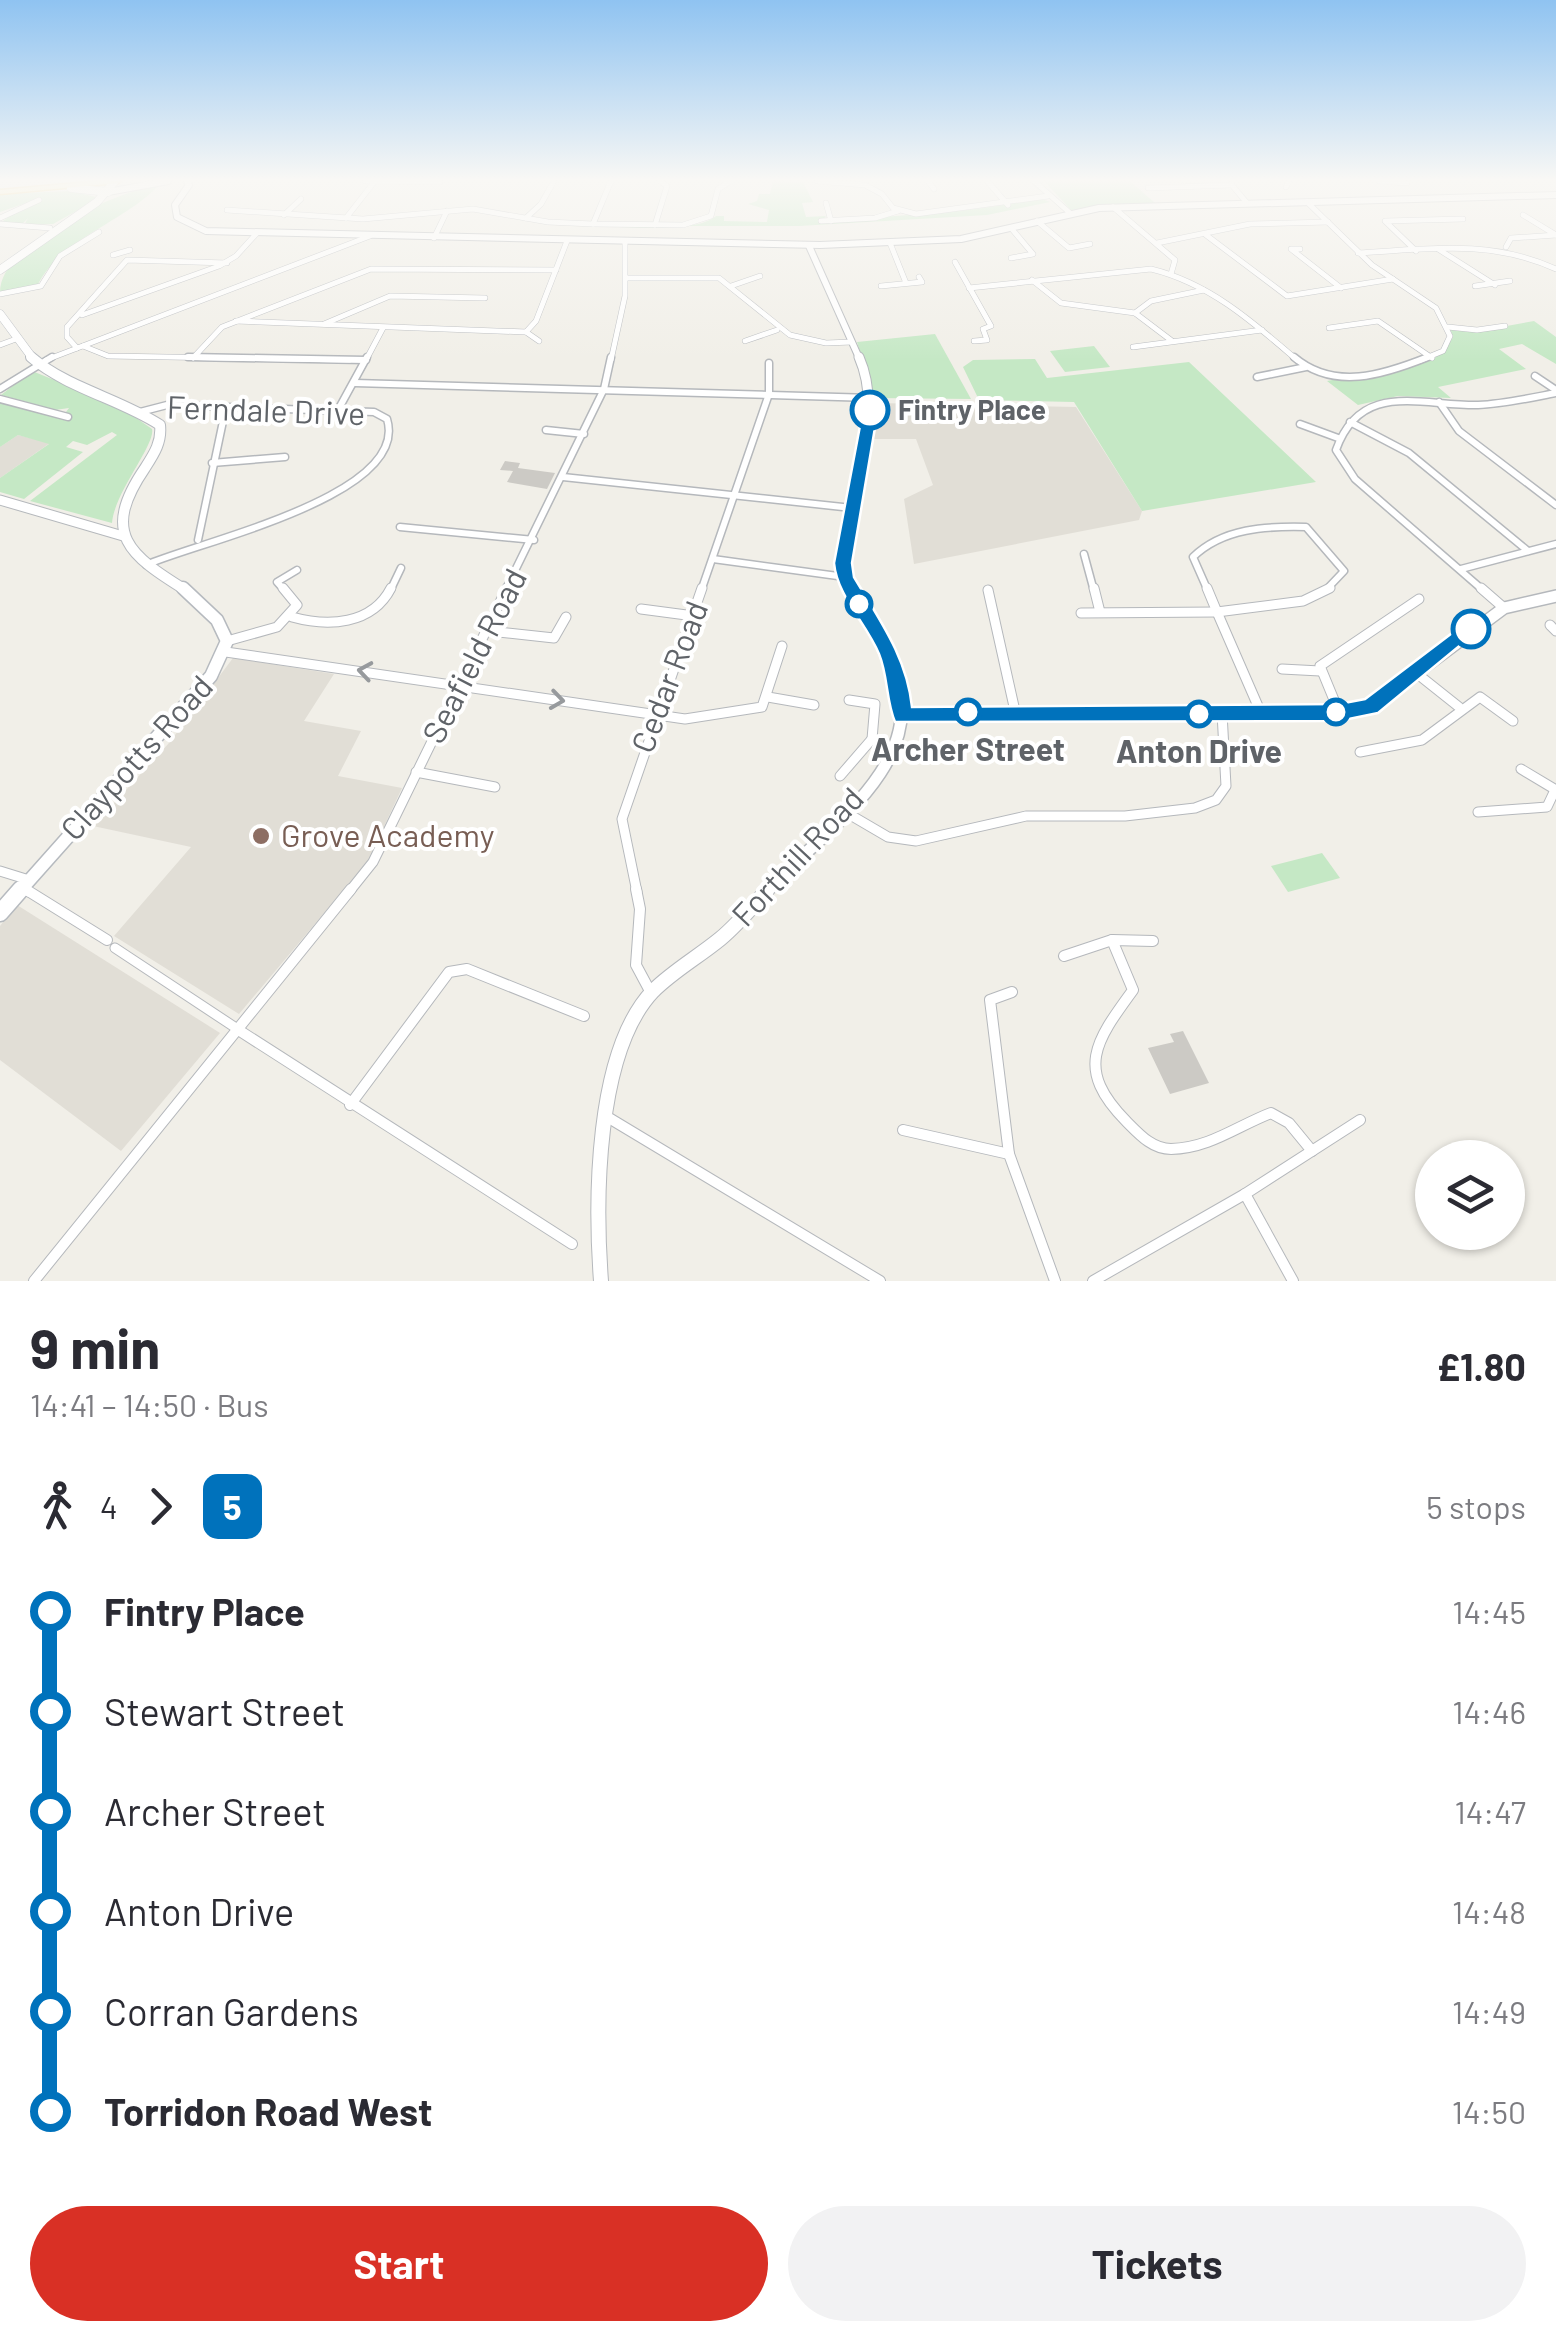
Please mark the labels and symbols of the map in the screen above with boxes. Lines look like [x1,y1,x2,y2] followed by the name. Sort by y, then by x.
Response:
[166,387,366,431] street label: Ferndale Drive
[851,391,889,429] marker: Fintry Place
[898,392,1046,426] place label: Fintry Place
[413,562,533,749] street label: Seafield Road
[846,591,872,617] unlabelled marker
[622,595,714,757] street label: Cedar Road
[1452,610,1490,648] unlabelled marker
[356,662,373,683] one-way arrow
[52,667,219,847] street label: Claypotts Road
[549,689,566,710] one-way arrow
[955,699,981,725] marker: Archer Street
[1323,699,1349,725] unlabelled marker
[1186,701,1212,727] marker: Anton Drive
[871,729,1065,767] place label: Archer Street
[1116,731,1282,769] place label: Anton Drive
[723,779,870,933] street label: Forthill Road
[281,815,495,853] place label: Grove Academy
[250,825,272,847] marker: Grove Academy

